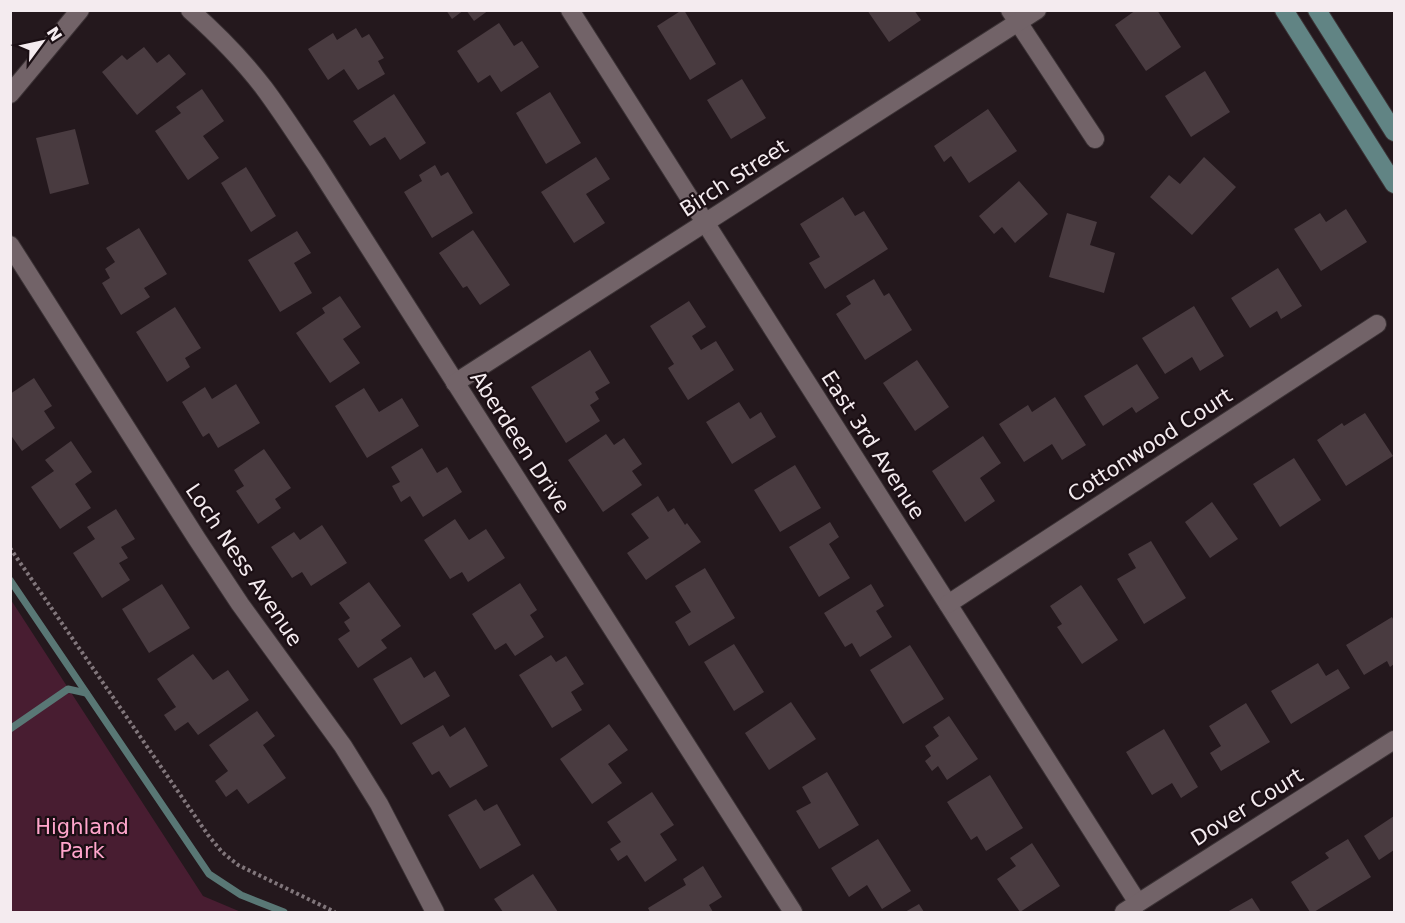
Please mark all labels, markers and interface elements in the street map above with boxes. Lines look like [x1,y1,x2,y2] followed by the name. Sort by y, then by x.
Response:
[12,12,72,72] north arrow
[43,23,66,45] text: N
[676,134,792,222] street label: Birch Street
[816,366,930,524] street label: East 3rd Avenue
[465,367,575,517] street label: Aberdeen Drive
[1063,383,1237,507] street label: Cottonwood Court
[181,479,307,651] street label: Loch Ness Avenue
[1187,763,1307,851] street label: Dover Court
[35,815,129,863] park label: Highland Park

